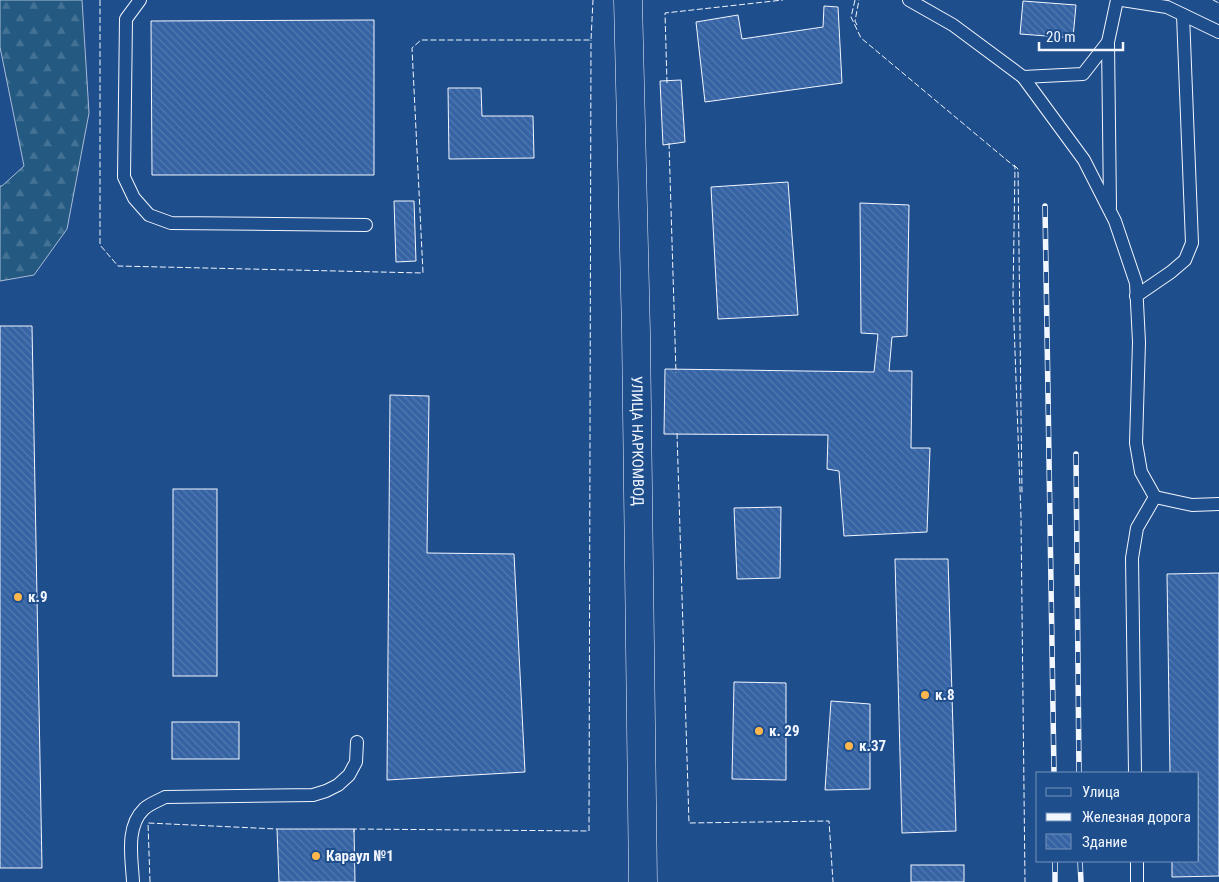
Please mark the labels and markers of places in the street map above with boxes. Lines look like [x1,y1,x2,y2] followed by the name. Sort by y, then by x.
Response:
[28,588,48,606] place label: к.9
[12,591,24,603] marker: к.9
[935,686,955,704] place label: к.8
[919,689,931,701] marker: к.8
[769,722,800,740] place label: к. 29
[753,725,765,737] marker: к. 29
[859,737,886,755] place label: к.37
[843,740,855,752] marker: к.37
[326,847,394,865] place label: Караул №1
[310,850,322,862] marker: Караул №1

